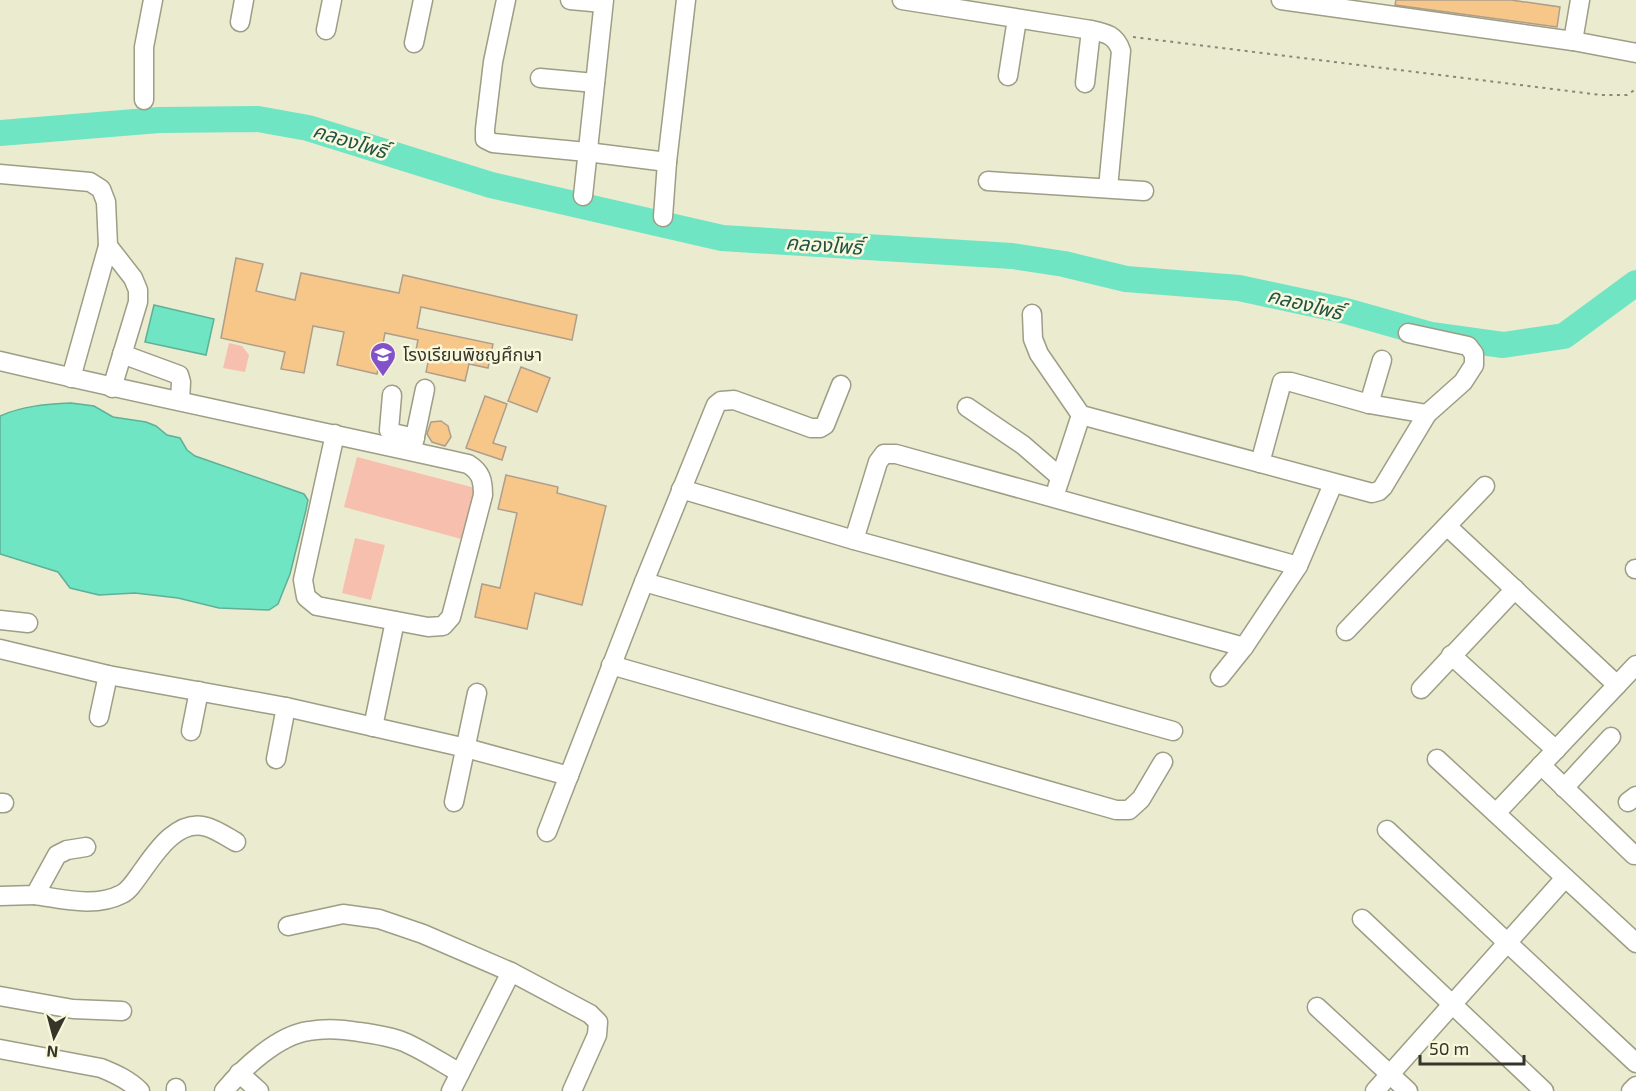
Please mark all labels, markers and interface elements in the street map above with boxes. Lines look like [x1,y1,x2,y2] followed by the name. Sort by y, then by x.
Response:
[310,117,395,164] water label: คลองโพธิ์
[785,229,868,259] water label: คลองโพธิ์
[1265,282,1350,325] water label: คลองโพธิ์
[368,340,398,378] school or university icon: โรงเรียนพิชญศึกษา
[403,343,542,365] place label: โรงเรียนพิชญศึกษา
[24,1007,84,1067] north arrow
[1420,1028,1524,1066] scale bar
[1429,1037,1469,1059] text: 50 m
[46,1042,59,1062] text: N

